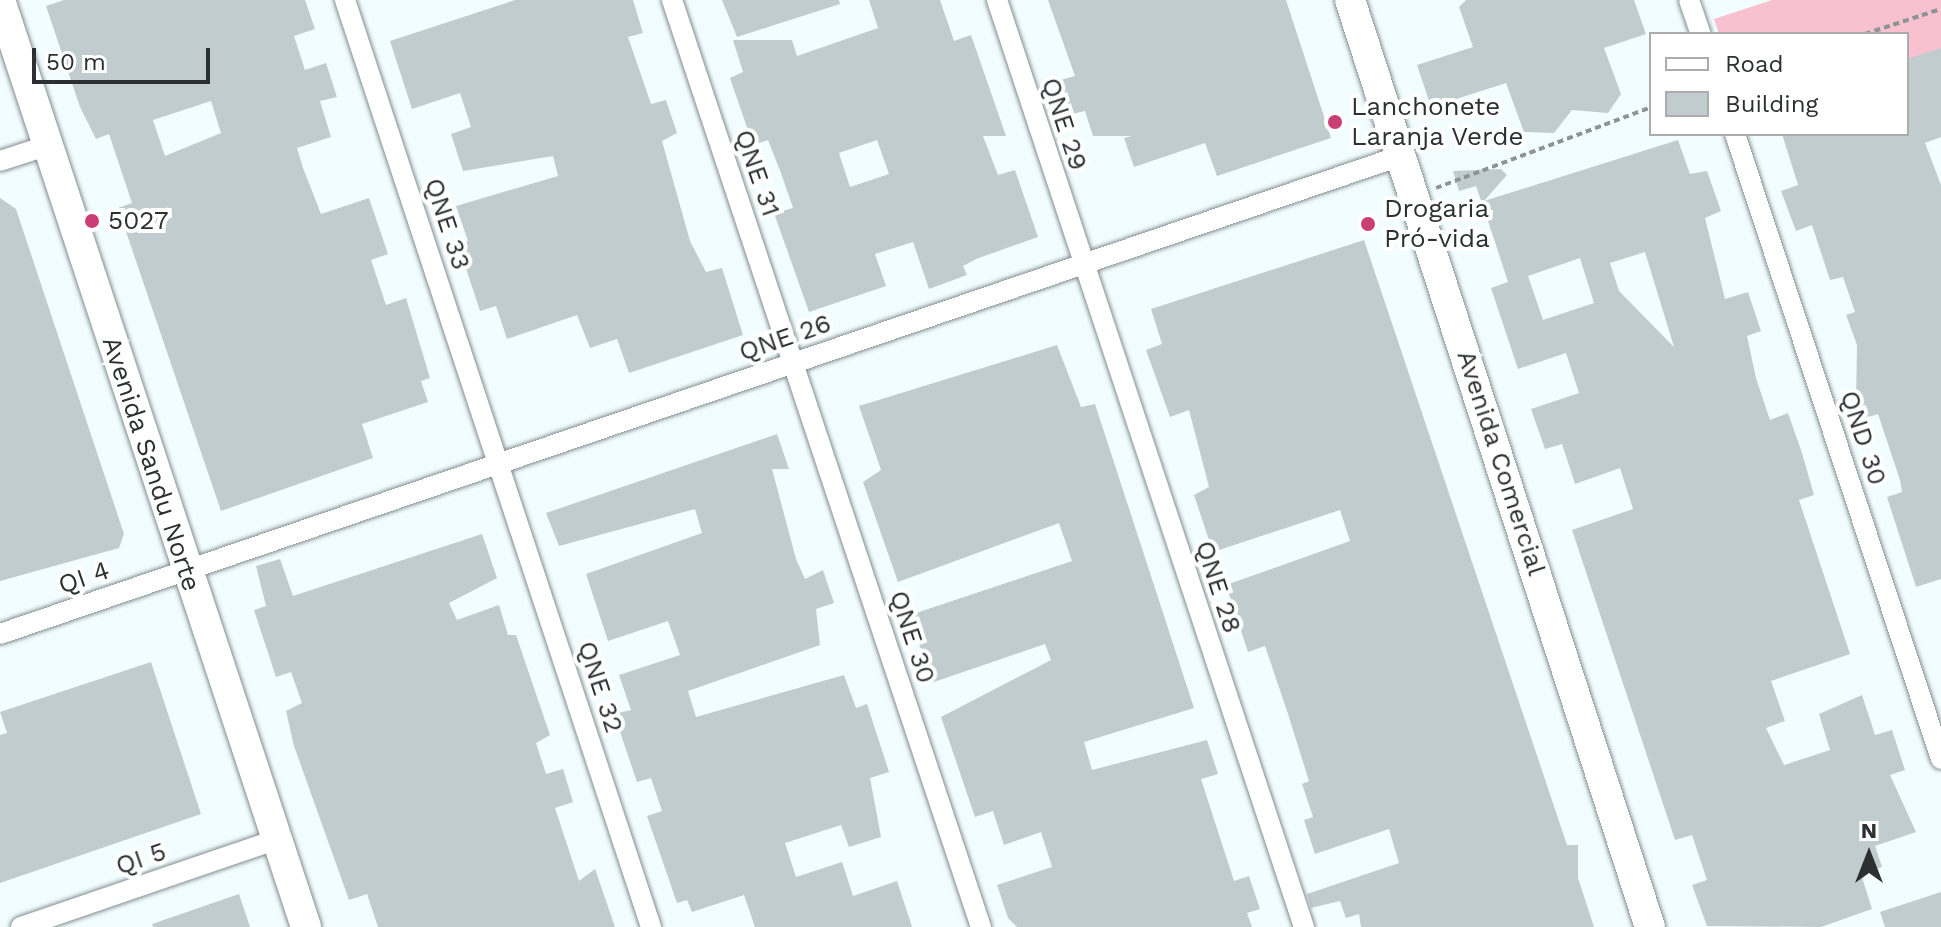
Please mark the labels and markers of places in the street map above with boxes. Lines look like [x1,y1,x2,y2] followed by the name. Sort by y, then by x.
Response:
[1351,91,1525,152] place label: Lanchonete Laranja Verde
[1326,113,1344,131] marker: Lanchonete Laranja Verde
[1384,193,1490,254] place label: Drogaria Pró-vida
[108,205,169,237] place label: 5027
[83,212,101,230] marker: 5027
[1359,215,1377,233] marker: Drogaria Pró-vida

